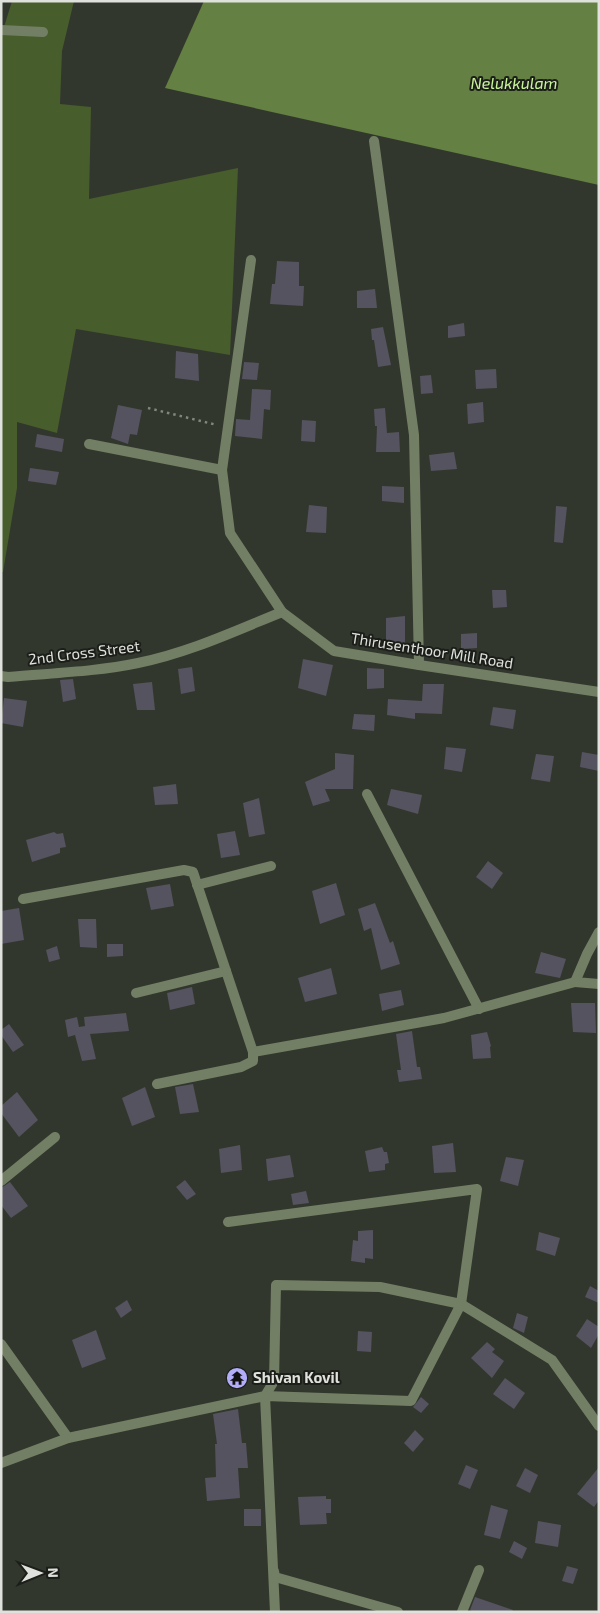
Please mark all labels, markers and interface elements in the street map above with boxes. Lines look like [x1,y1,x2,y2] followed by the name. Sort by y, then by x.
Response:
[470,73,558,92] water label: Nelukkulam
[350,628,515,672] street label: Thirusenthoor Mill Road
[27,636,141,668] street label: 2nd Cross Street
[225,1366,249,1390] temple icon: Shivan Kovil
[253,1368,340,1386] place label: Shivan Kovil
[15,1548,65,1598] north arrow
[45,1568,62,1578] text: N

